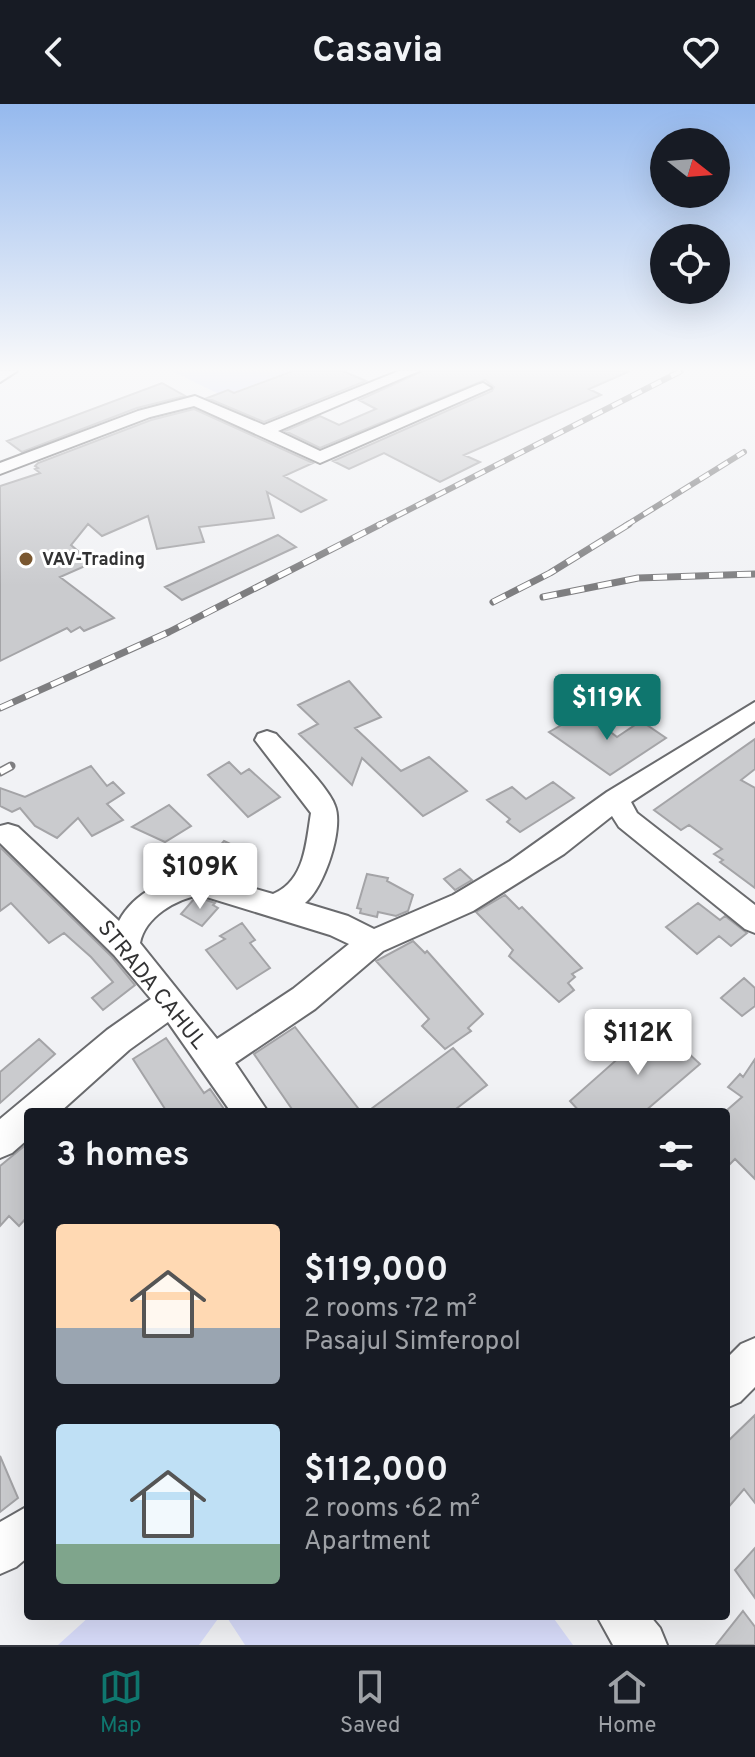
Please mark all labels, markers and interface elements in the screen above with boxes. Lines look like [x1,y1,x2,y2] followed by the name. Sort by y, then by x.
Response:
[312,29,443,75] text: Casavia
[32,30,76,74] icon: back
[679,30,723,74] icon: heart
[650,128,730,208] north arrow
[650,128,730,304] map controls
[650,224,730,304] button: locate
[42,549,145,572] place label: VAV-Trading
[17,550,35,568] marker: VAV-Trading
[551,674,663,742] pin: $119K
[572,683,642,716] text: $119K
[144,843,256,911] pin: $109K
[161,852,239,885] text: $109K
[91,916,211,1056] street label: STRADA CAHUL
[582,1009,694,1077] pin: $112K
[603,1018,673,1051] text: $112K
[654,1134,698,1178] icon: filters
[56,1135,189,1178] text: 3 homes
[304,1250,448,1293] text: $119,000
[120,1256,216,1352] icon: home
[304,1293,477,1326] text: 2 rooms · 72 m²
[304,1326,521,1359] text: Pasajul Simferopol
[304,1450,448,1493] text: $112,000
[120,1456,216,1552] icon: home
[304,1493,480,1526] text: 2 rooms · 62 m²
[304,1526,431,1559] text: Apartment
[99,1665,143,1740] tab: Map
[340,1665,401,1740] tab: Saved
[598,1665,656,1740] tab: Home

